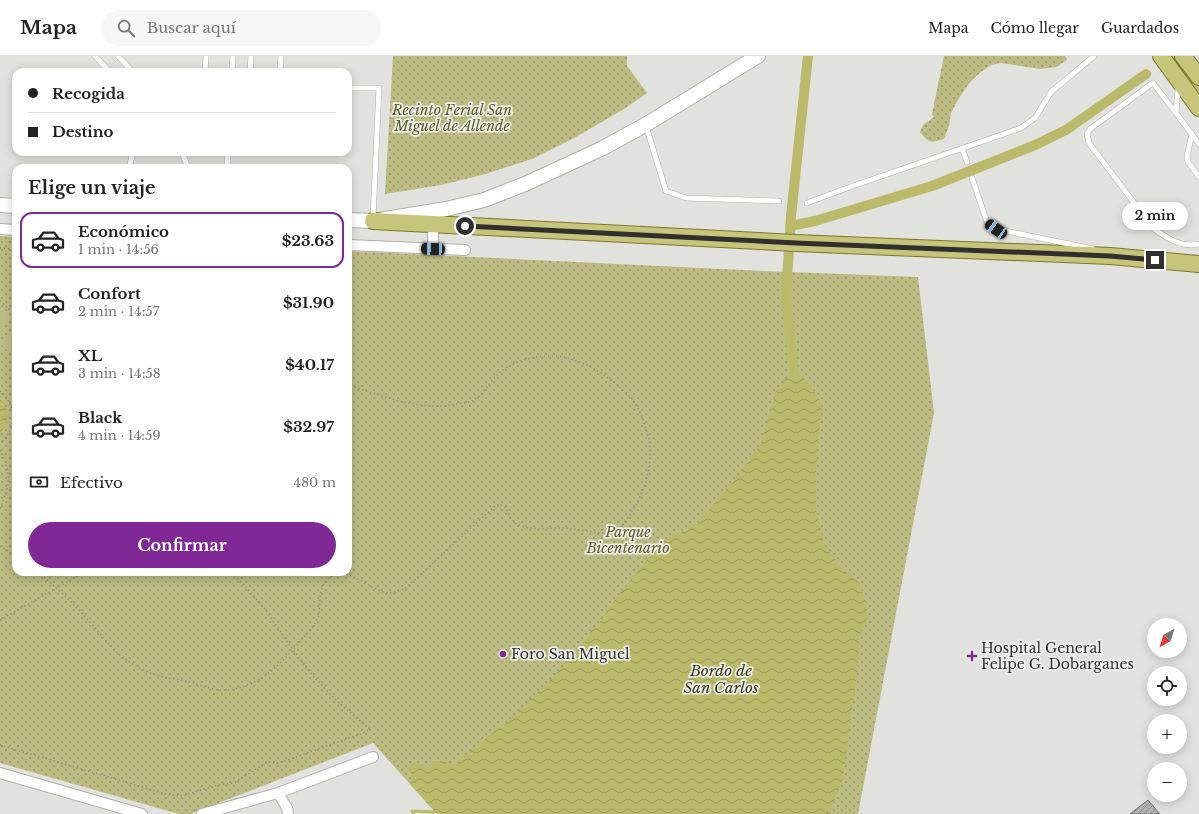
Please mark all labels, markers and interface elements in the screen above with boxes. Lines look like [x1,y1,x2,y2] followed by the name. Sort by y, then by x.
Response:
[101,10,381,46] search box
[20,16,77,39] text: Mapa
[115,17,137,39] icon: search
[147,18,236,37] text: Buscar aquí
[928,19,968,37] text: Mapa
[990,19,1079,37] text: Cómo llegar
[1101,19,1179,37] text: Guardados
[52,84,125,103] text: Recogida
[391,101,512,135] park label: Recinto Ferial San Miguel de Allende
[52,122,114,141] text: Destino
[28,177,155,199] text: Elige un viaje
[1122,202,1188,230] callout: 2 min
[1135,207,1175,224] text: 2 min
[456,217,474,235] route start
[983,217,1009,241] car
[30,222,66,258] icon: car
[78,222,169,241] text: Económico
[282,231,334,250] text: $23.63
[78,241,159,258] text: 1 min · 14:56
[421,243,445,255] car
[1146,251,1164,269] route end
[30,284,66,320] icon: car
[78,284,141,303] text: Confort
[283,293,334,312] text: $31.90
[78,303,159,320] text: 2 min · 14:57
[30,346,66,382] icon: car
[78,346,102,365] text: XL
[285,355,334,374] text: $40.17
[78,365,161,382] text: 3 min · 14:58
[30,408,66,444] icon: car
[78,408,122,427] text: Black
[283,417,334,436] text: $32.97
[78,427,161,444] text: 4 min · 14:59
[28,471,50,493] icon: cash
[60,473,123,492] text: Efectivo
[294,474,336,491] text: 480 m
[28,522,336,568] button: Confirmar
[586,523,669,557] park label: Parque Bicentenario
[1147,618,1187,658] north arrow
[1147,618,1187,802] map controls
[981,639,1134,673] place label: Hospital General Felipe G. Dobarganes
[511,645,630,663] place label: Foro San Miguel
[498,649,508,659] marker: Foro San Miguel
[966,650,978,662] marker: Hospital General Felipe G. Dobarganes
[683,661,759,697] water label: Bordo de San Carlos
[1147,666,1187,706] button: locate
[1147,714,1187,754] button: +
[1147,762,1187,802] button: −

